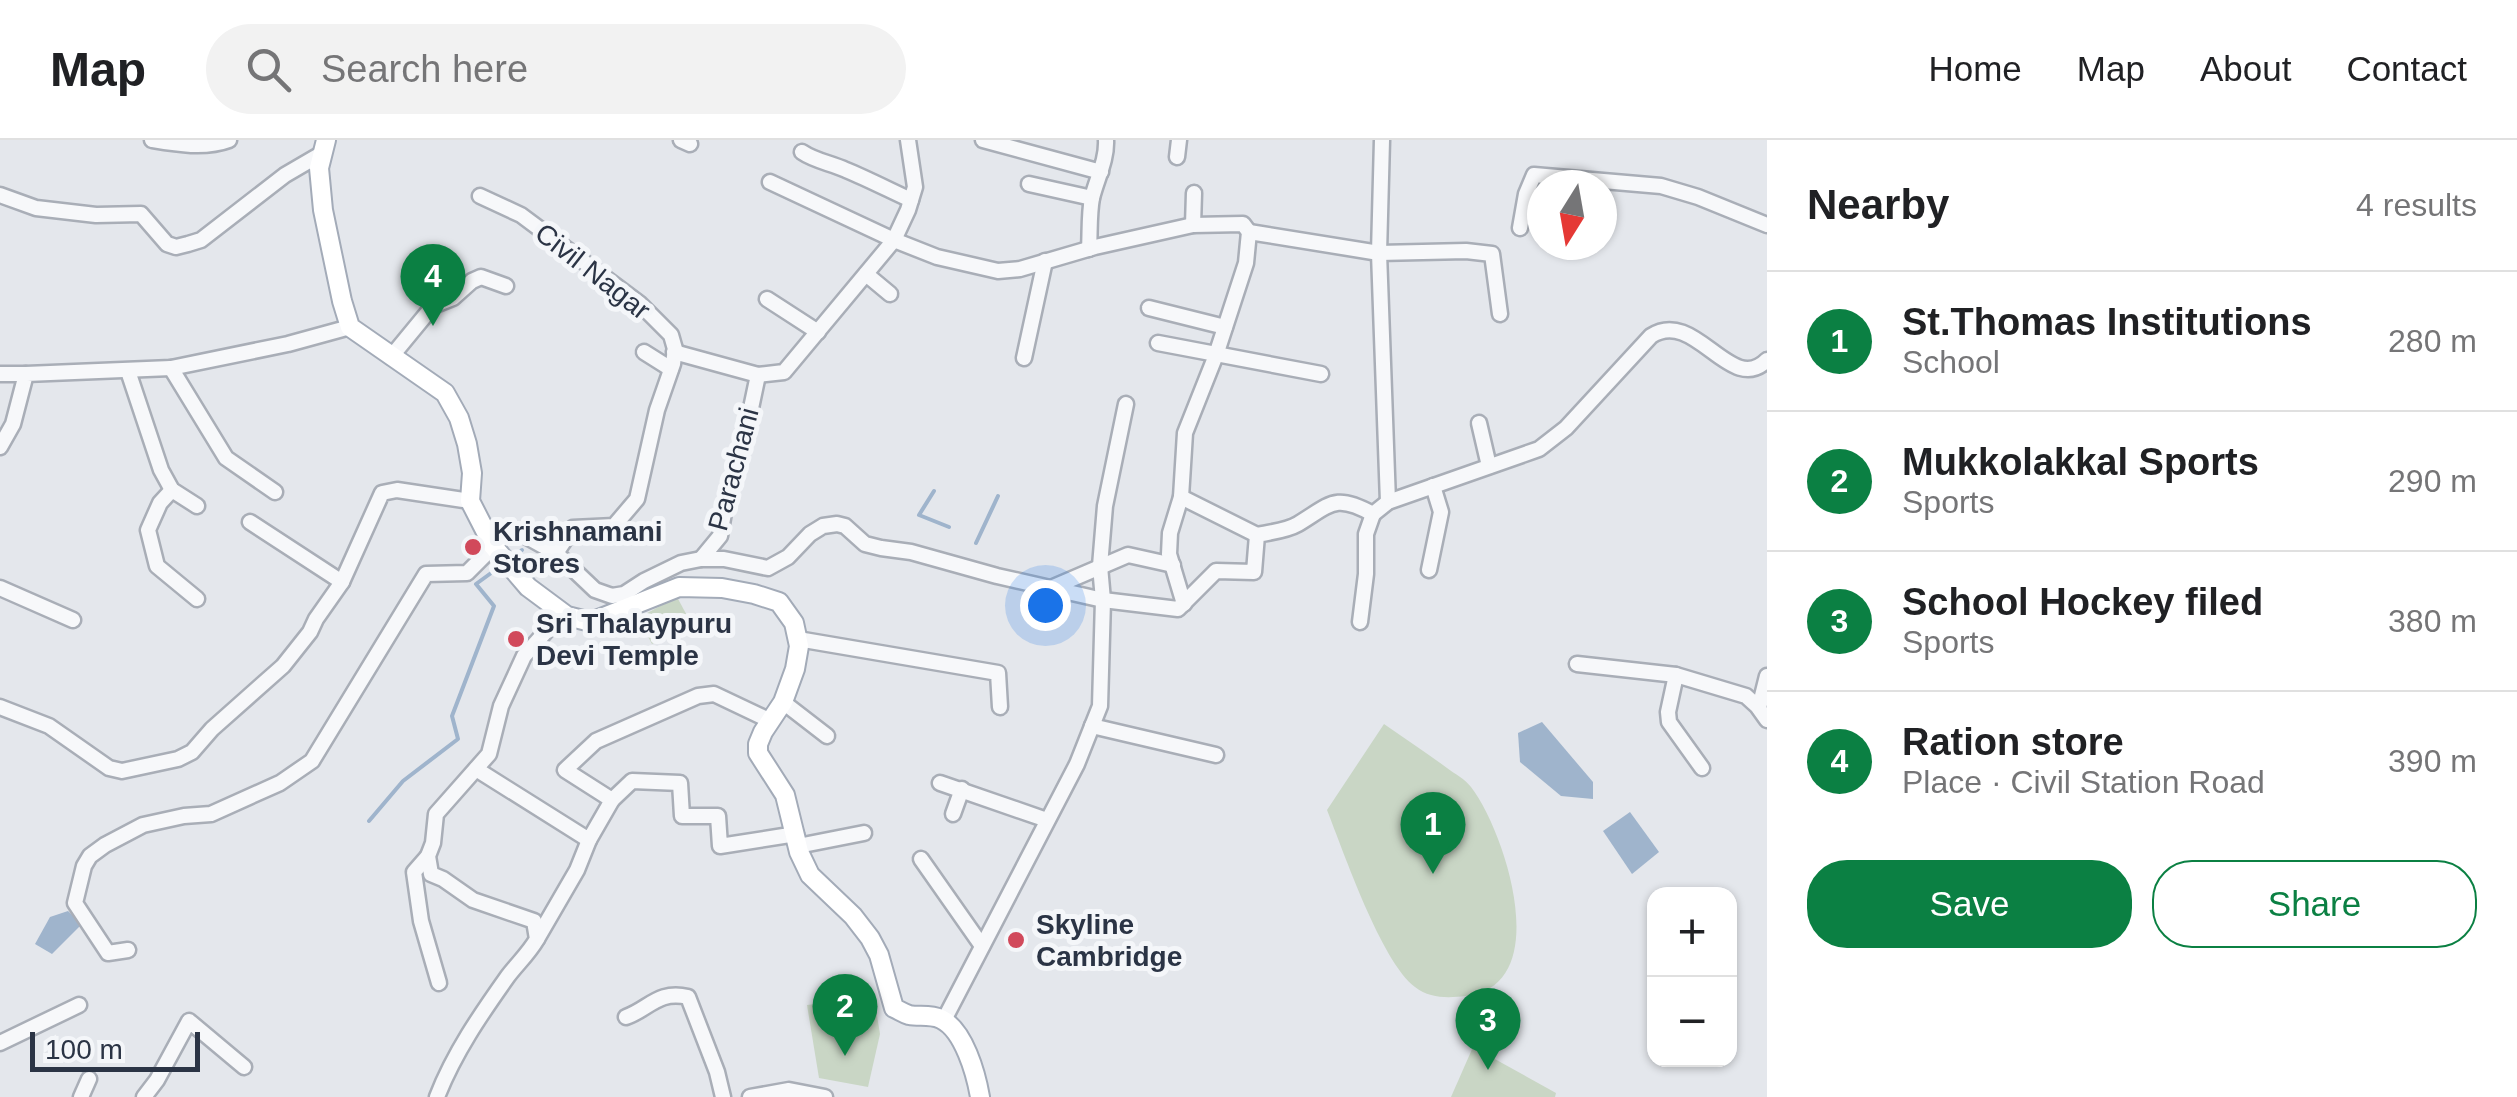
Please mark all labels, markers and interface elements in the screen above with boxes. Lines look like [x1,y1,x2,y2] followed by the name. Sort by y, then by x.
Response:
[206,24,906,114] search box
[241,42,296,97] icon: search
[50,43,146,96] text: Map
[321,48,528,90] text: Search here
[1928,49,2022,88] text: Home
[2077,49,2145,88] text: Map
[2200,49,2291,88] text: About
[2346,49,2467,88] text: Contact
[1527,170,1617,260] north arrow
[1807,181,1949,228] text: Nearby
[2356,187,2477,223] text: 4 results
[529,217,656,326] street label: Civil Nagar
[400,244,466,326] pin: 4
[1902,301,2312,343] text: St.Thomas Institutions
[1831,323,1848,359] text: 1
[2388,323,2477,359] text: 280 m
[1902,344,2000,380] text: School
[702,404,765,534] street label: Parachani
[1902,441,2259,483] text: Mukkolakkal Sports
[1831,463,1848,499] text: 2
[2388,463,2477,499] text: 290 m
[1902,484,1994,520] text: Sports
[493,516,663,579] place label: Krishnamani Stores
[462,536,484,558] marker: Krishnamani Stores
[1020,580,1071,631] your location
[1902,581,2263,623] text: School Hockey filed
[1831,603,1848,639] text: 3
[2388,603,2477,639] text: 380 m
[536,608,732,671] place label: Sri Thalaypuru Devi Temple
[1902,624,1994,660] text: Sports
[505,628,527,650] marker: Sri Thalaypuru Devi Temple
[1902,721,2124,763] text: Ration store
[1831,743,1848,779] text: 4
[2388,743,2477,779] text: 390 m
[1902,764,2265,800] text: Place · Civil Station Road
[1400,792,1466,874] pin: 1
[1807,860,2132,948] button: Save
[2152,860,2477,948] button: Share
[1647,887,1737,1067] map controls
[1647,887,1737,977] button: +
[1036,909,1182,972] place label: Skyline Cambridge
[1005,929,1027,951] marker: Skyline Cambridge
[812,974,878,1056] pin: 2
[1647,977,1737,1067] button: −
[1456,988,1520,1070] pin: 3
[30,1027,200,1072] scale bar
[45,1034,123,1065] text: 100 m

